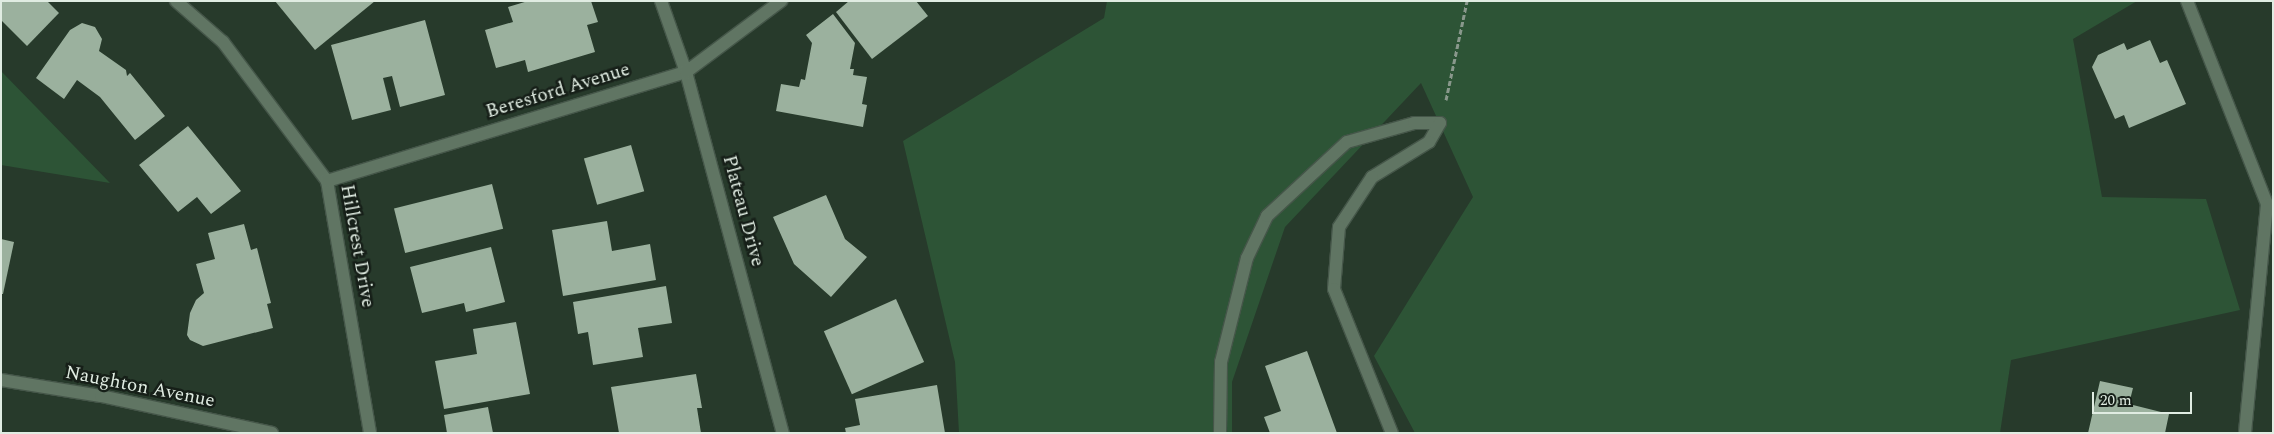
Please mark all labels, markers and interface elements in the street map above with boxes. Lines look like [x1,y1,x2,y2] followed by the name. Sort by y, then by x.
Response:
[483,58,633,124] street label: Beresford Avenue
[717,153,769,269] street label: Plateau Drive
[335,183,379,309] street label: Hillcrest Drive
[63,361,217,413] street label: Naughton Avenue
[2094,382,2194,414] scale bar
[2100,389,2132,412] text: 20 m

